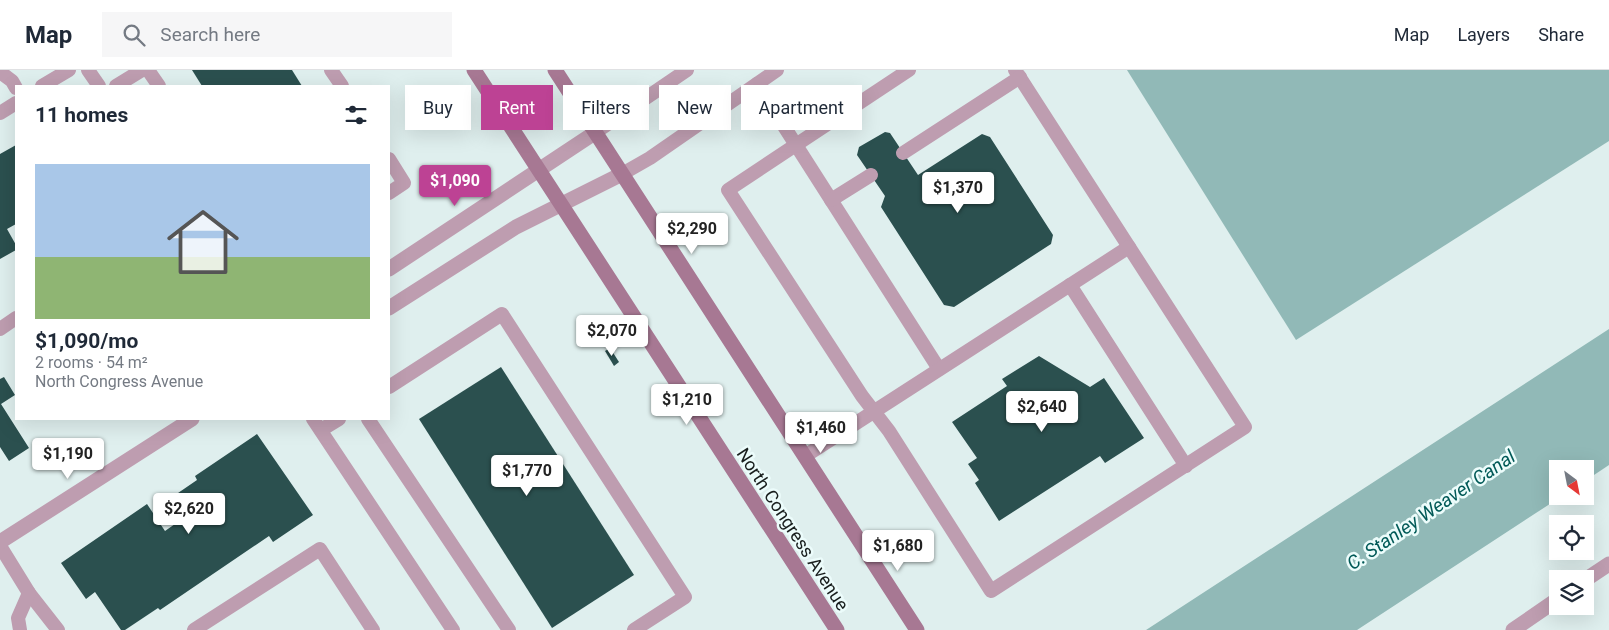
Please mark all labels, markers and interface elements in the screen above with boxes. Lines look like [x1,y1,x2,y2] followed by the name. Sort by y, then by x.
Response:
[102,12,452,57] search box
[25,21,72,49] text: Map
[120,21,148,49] icon: search
[160,23,260,46] text: Search here
[1394,24,1429,45] text: Map
[1457,24,1510,45] text: Layers
[1538,24,1584,45] text: Share
[405,85,471,130] chip: Buy
[481,85,553,130] chip: Rent
[563,85,649,130] chip: Filters
[659,85,731,130] chip: New
[741,85,862,130] chip: Apartment
[342,101,370,129] icon: filters
[35,103,128,127] text: 11 homes
[414,164,496,207] pin: $1,090
[430,171,480,190] text: $1,090
[917,172,999,214] pin: $1,370
[933,178,983,197] text: $1,370
[158,197,248,287] icon: home
[651,212,733,255] pin: $2,290
[667,219,717,238] text: $2,290
[571,314,653,357] pin: $2,070
[587,321,637,340] text: $2,070
[35,329,138,353] text: $1,090/mo
[35,353,148,372] text: 2 rooms · 54 m²
[35,372,203,391] text: North Congress Avenue
[646,384,728,426] pin: $1,210
[662,390,712,409] text: $1,210
[1001,390,1083,433] pin: $2,640
[1017,397,1067,416] text: $2,640
[780,412,862,454] pin: $1,460
[796,418,846,437] text: $1,460
[27,438,109,480] pin: $1,190
[43,444,93,463] text: $1,190
[733,444,853,614] street label: North Congress Avenue
[1342,445,1520,575] water label: C. Stanley Weaver Canal
[486,454,568,497] pin: $1,770
[1549,460,1594,505] north arrow
[1549,460,1594,615] map controls
[502,461,552,480] text: $1,770
[148,492,230,535] pin: $2,620
[164,499,214,518] text: $2,620
[1549,515,1594,560] button: locate
[857,530,939,572] pin: $1,680
[873,536,923,555] text: $1,680
[1549,570,1594,615] button: layers

